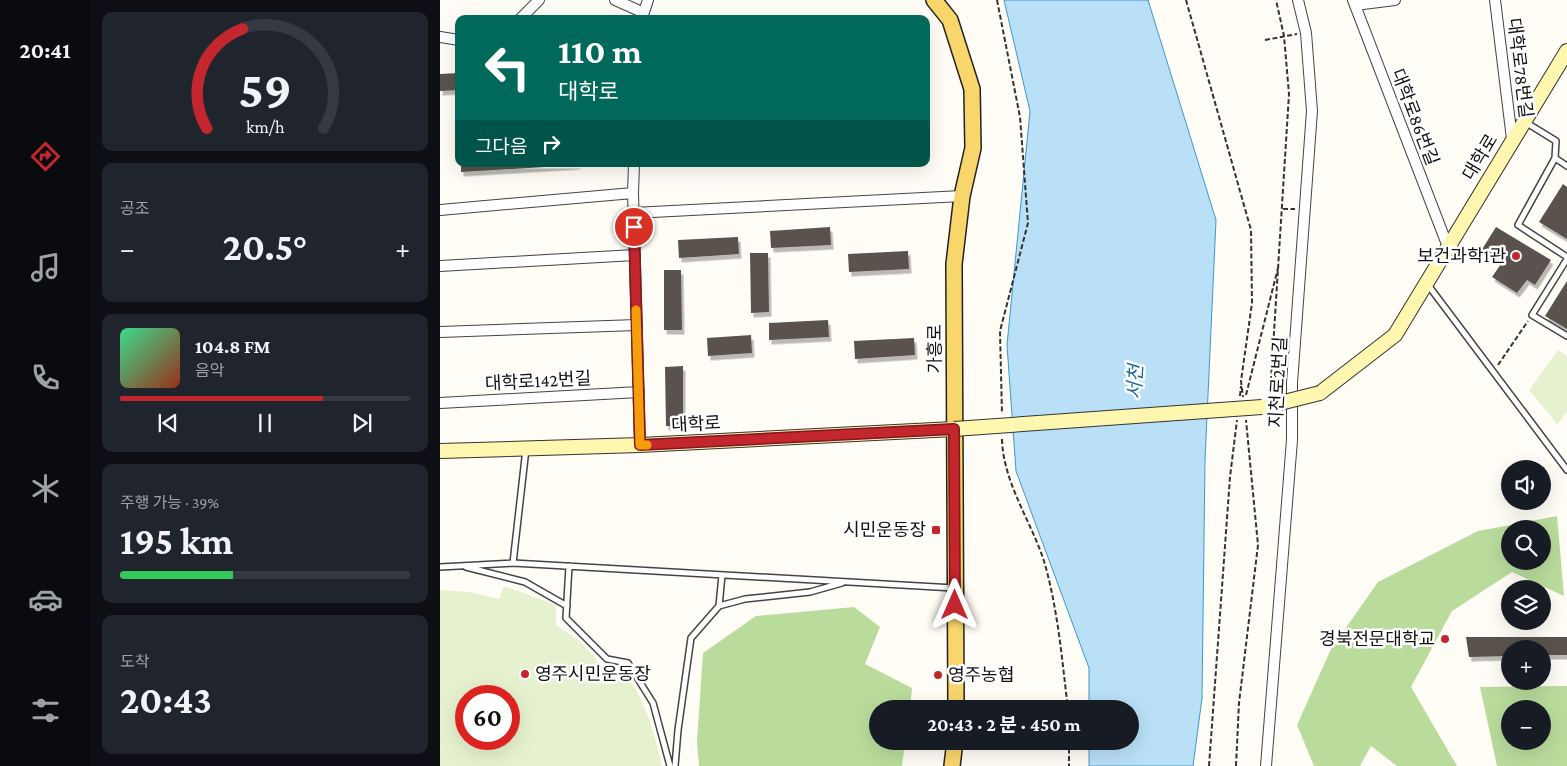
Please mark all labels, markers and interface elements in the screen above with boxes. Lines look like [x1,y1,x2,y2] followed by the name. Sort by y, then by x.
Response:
[1504,17,1536,119] street label: 대학로78번길
[558,32,642,71] text: 110 m
[475,35,540,100] icon: left
[20,38,70,63] text: 20:41
[238,60,292,118] text: 59
[1387,66,1443,168] street label: 대학로86번길
[558,79,619,104] text: 대학로
[246,117,285,137] text: km/h
[537,130,565,158] icon: right
[1459,131,1501,183] street label: 대학로
[475,136,527,157] text: 그다음
[28,139,63,174] icon: directions
[120,200,149,217] text: 공조
[613,206,655,248] pin
[620,213,648,241] icon: arrive
[223,226,307,268] text: 20.5°
[120,233,135,264] text: −
[395,233,410,264] text: +
[1417,246,1506,266] place label: 보건과학1관
[28,250,63,285] icon: music
[1510,250,1522,262] marker: 보건과학1관
[925,324,945,374] street label: 가흥로
[195,336,270,357] text: 104.8 FM
[1266,336,1290,428] street label: 지천로2번길
[28,360,63,395] icon: phone
[195,362,224,379] text: 음악
[1124,362,1146,400] water label: 서천
[484,368,592,394] street label: 대학로142번길
[154,409,182,437] icon: previous
[251,409,279,437] icon: pause
[348,409,376,437] icon: next
[671,413,721,435] street label: 대학로
[1501,460,1551,750] map controls
[1501,460,1551,510] button: sound
[28,471,63,506] icon: climate
[120,494,219,511] text: 주행 가능 · 39%
[120,520,233,562] text: 195 km
[843,520,926,540] place label: 시민운동장
[1501,520,1551,570] button: search
[930,524,942,536] marker: 시민운동장
[928,578,980,630] position arrow
[1501,580,1551,630] button: layers
[28,582,63,617] icon: car
[1319,629,1435,649] place label: 경북전문대학교
[1439,633,1451,645] marker: 경북전문대학교
[1501,640,1551,690] button: +
[120,653,149,670] text: 도착
[535,664,651,684] place label: 영주시민운동장
[948,665,1014,685] place label: 영주농협
[519,668,531,680] marker: 영주시민운동장
[932,669,944,681] marker: 영주농협
[120,679,212,721] text: 20:43
[455,685,520,750] speed limit sign: 60
[28,693,63,728] icon: filters
[1501,700,1551,750] button: −
[927,714,1081,735] text: 20:43 · 2 분 · 450 m

